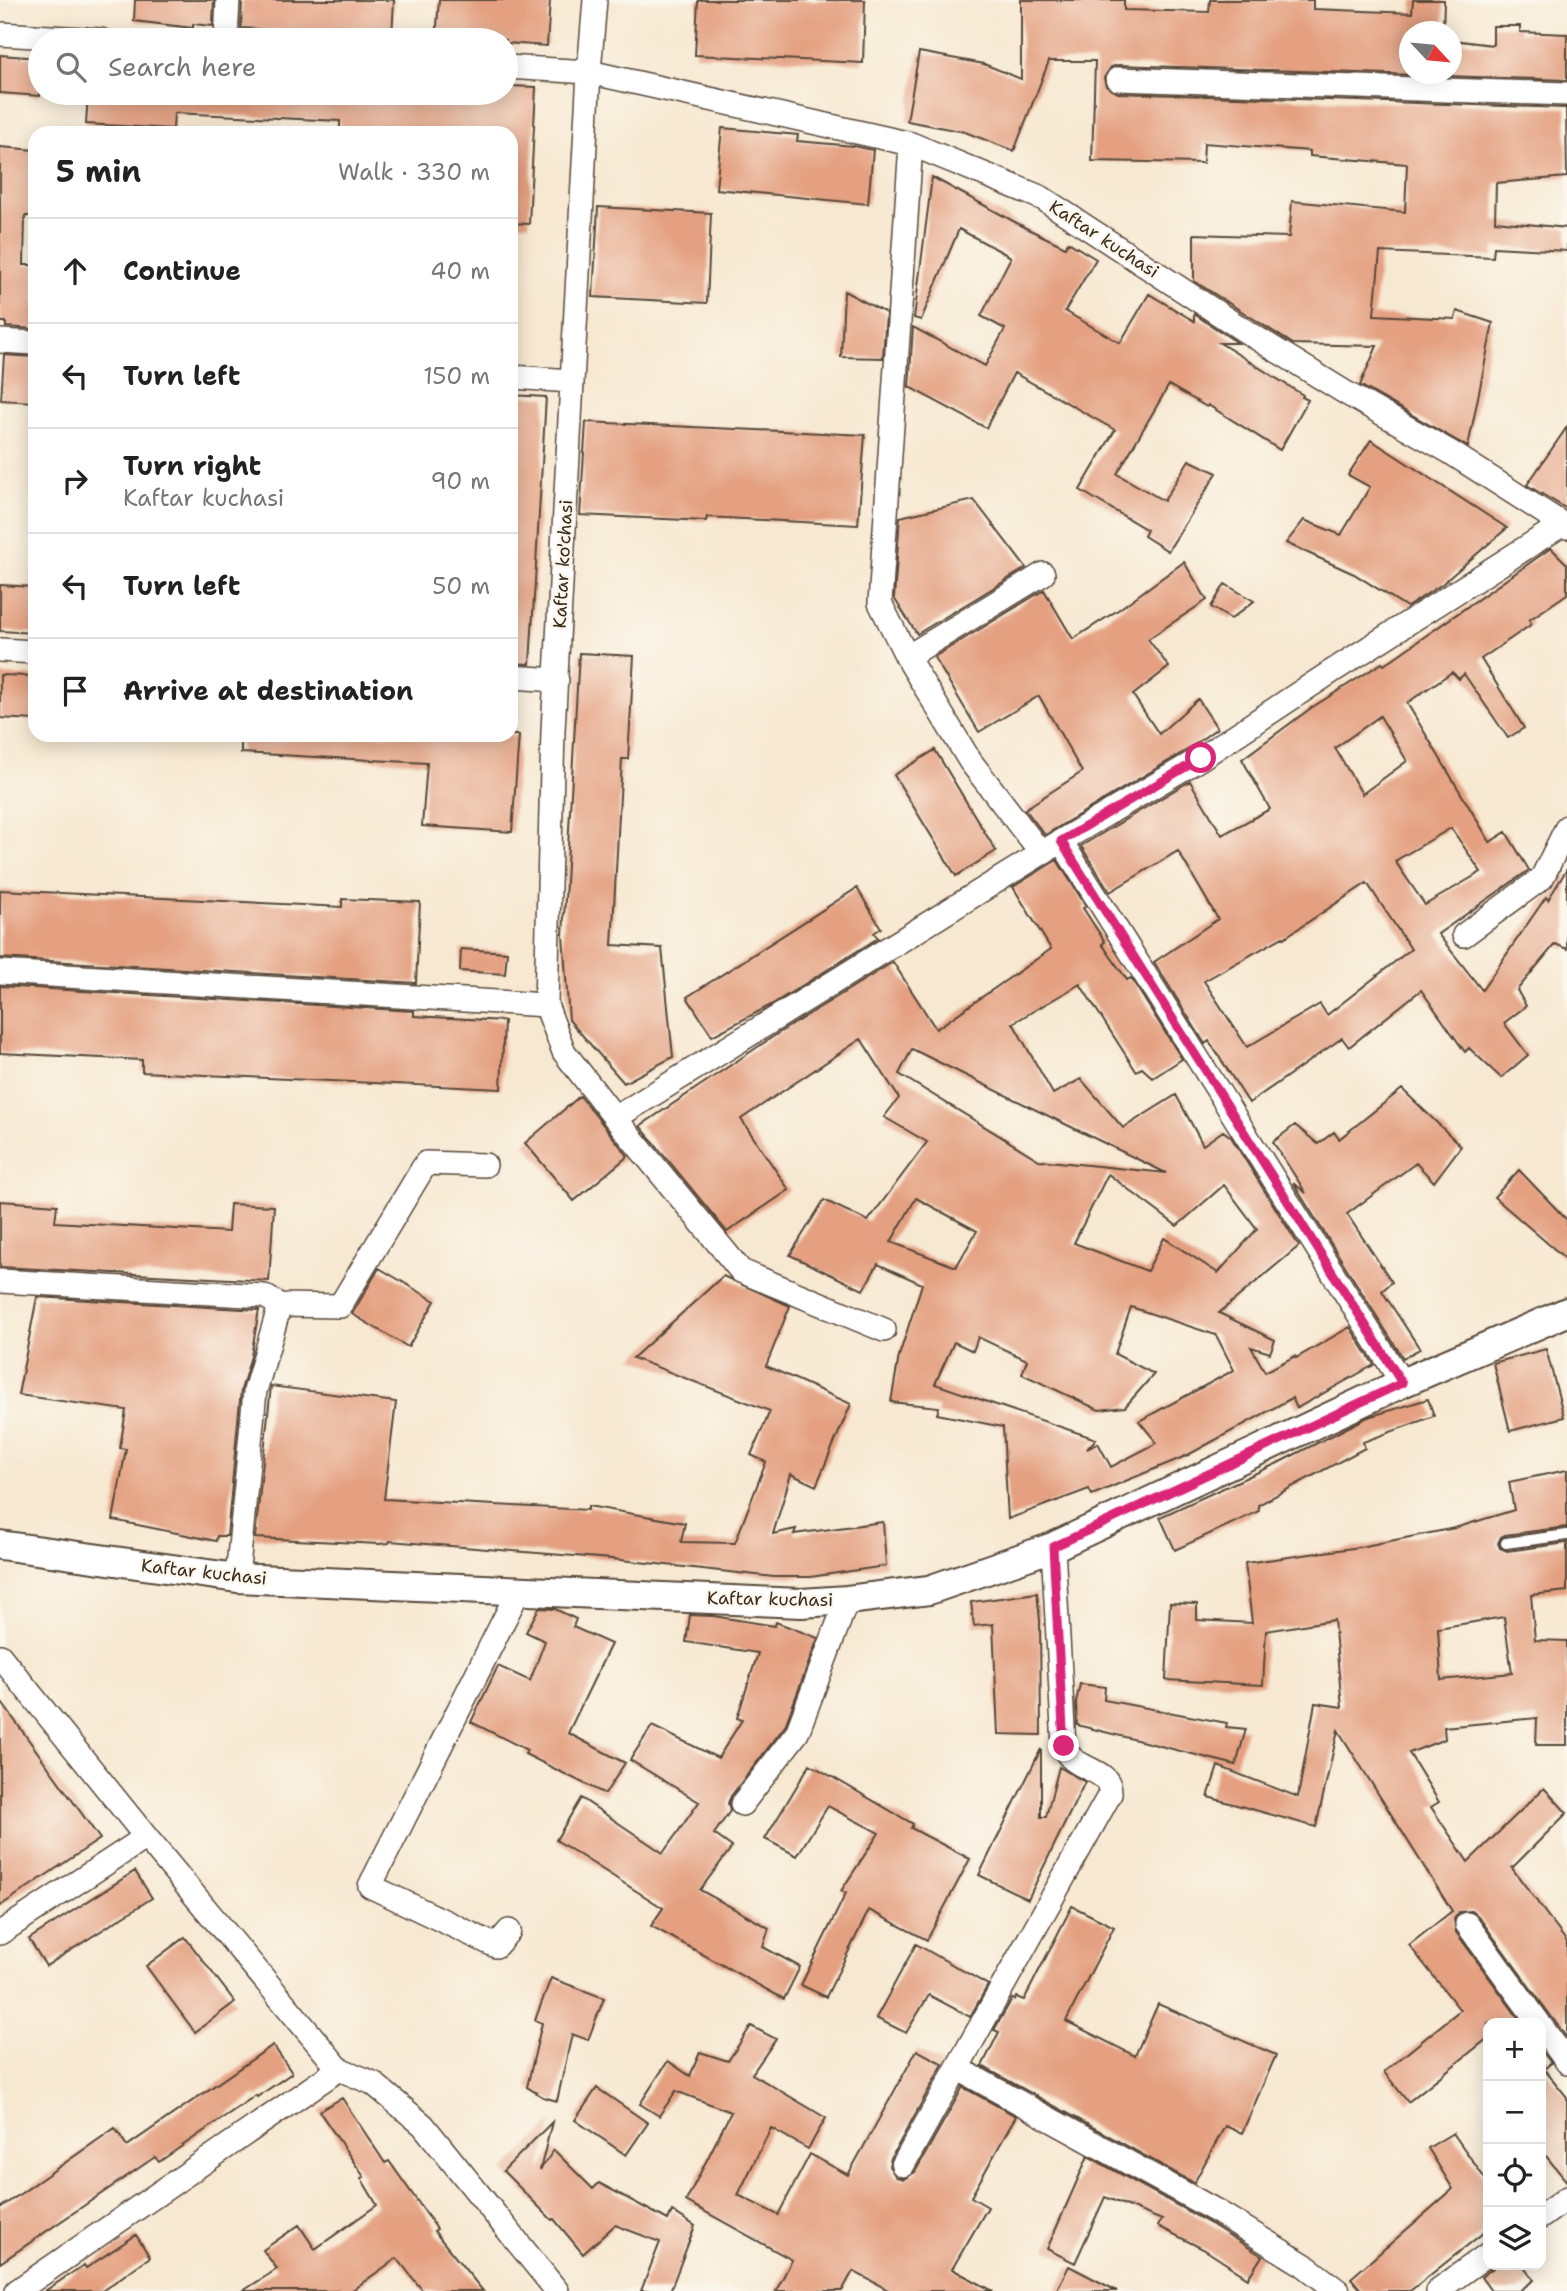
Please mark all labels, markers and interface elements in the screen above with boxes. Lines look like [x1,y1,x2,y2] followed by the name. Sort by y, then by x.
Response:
[1399,21,1462,84] north arrow
[28,28,518,105] search box
[52,48,90,86] icon: search
[108,49,257,84] text: Search here
[56,151,141,192] text: 5 min
[338,157,490,187] text: Walk · 330 m
[1044,195,1164,283] street label: Kaftar kuchasi
[56,252,94,290] icon: ahead
[123,253,241,288] text: Continue
[430,256,490,286] text: 40 m
[56,357,94,395] icon: left
[123,358,240,393] text: Turn left
[423,361,490,391] text: 150 m
[123,448,261,483] text: Turn right
[56,462,94,500] icon: right
[430,466,490,496] text: 90 m
[123,483,284,513] text: Kaftar kuchasi
[548,499,578,629] street label: Kaftar ko'chasi
[56,567,94,605] icon: left
[123,568,240,603] text: Turn left
[432,571,490,601] text: 50 m
[56,672,94,710] icon: arrive
[123,673,413,708] text: Arrive at destination
[1185,742,1216,773] route start
[140,1553,268,1591] street label: Kaftar kuchasi
[707,1586,833,1612] street label: Kaftar kuchasi
[1048,1730,1079,1761] route end
[1483,2018,1546,2270] map controls
[1483,2018,1546,2081] button: +
[1483,2081,1546,2144] button: −
[1483,2144,1546,2207] button: locate
[1483,2207,1546,2270] button: layers

